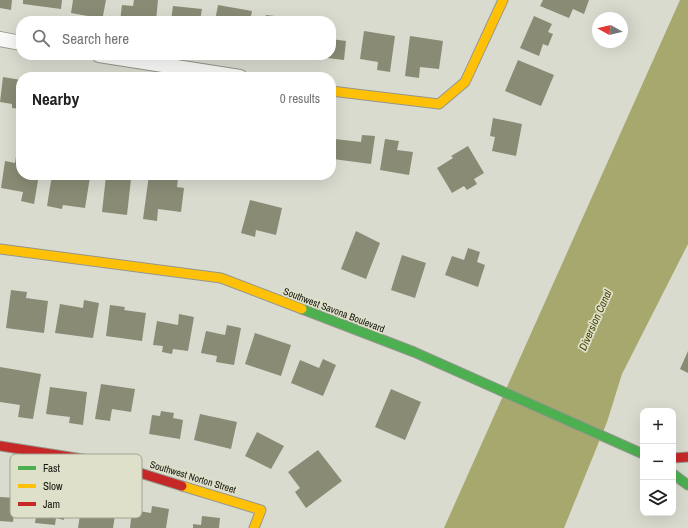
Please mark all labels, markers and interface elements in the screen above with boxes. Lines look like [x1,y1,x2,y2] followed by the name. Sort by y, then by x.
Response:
[592,12,628,48] north arrow
[16,16,336,60] search box
[30,27,52,49] icon: search
[62,28,129,49] text: Search here
[32,87,79,110] text: Nearby
[280,90,320,107] text: 0 results
[281,285,387,335] street label: Southwest Savona Boulevard
[575,287,615,352] water label: Diversion Canal
[640,408,676,516] map controls
[640,408,676,444] button: +
[640,444,676,480] button: −
[10,454,142,518] legend
[148,458,238,496] street label: Southwest Norton Street
[43,461,61,475] text: Fast
[43,479,63,493] text: Slow
[640,480,676,516] button: layers
[43,497,60,511] text: Jam

